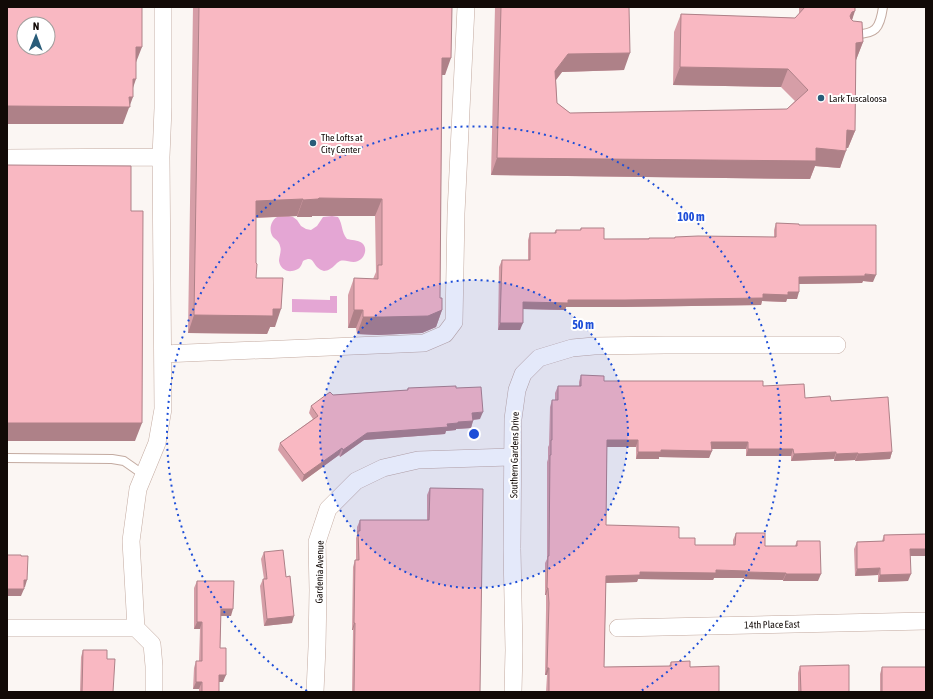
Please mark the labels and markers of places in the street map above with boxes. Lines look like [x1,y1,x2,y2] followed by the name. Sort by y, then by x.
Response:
[816,93,826,103] marker: Lark Tuscaloosa
[829,93,887,104] place label: Lark Tuscaloosa
[321,132,363,155] place label: The Lofts at City Center
[308,138,318,148] marker: The Lofts at City Center
[467,427,481,441] centre of rings

